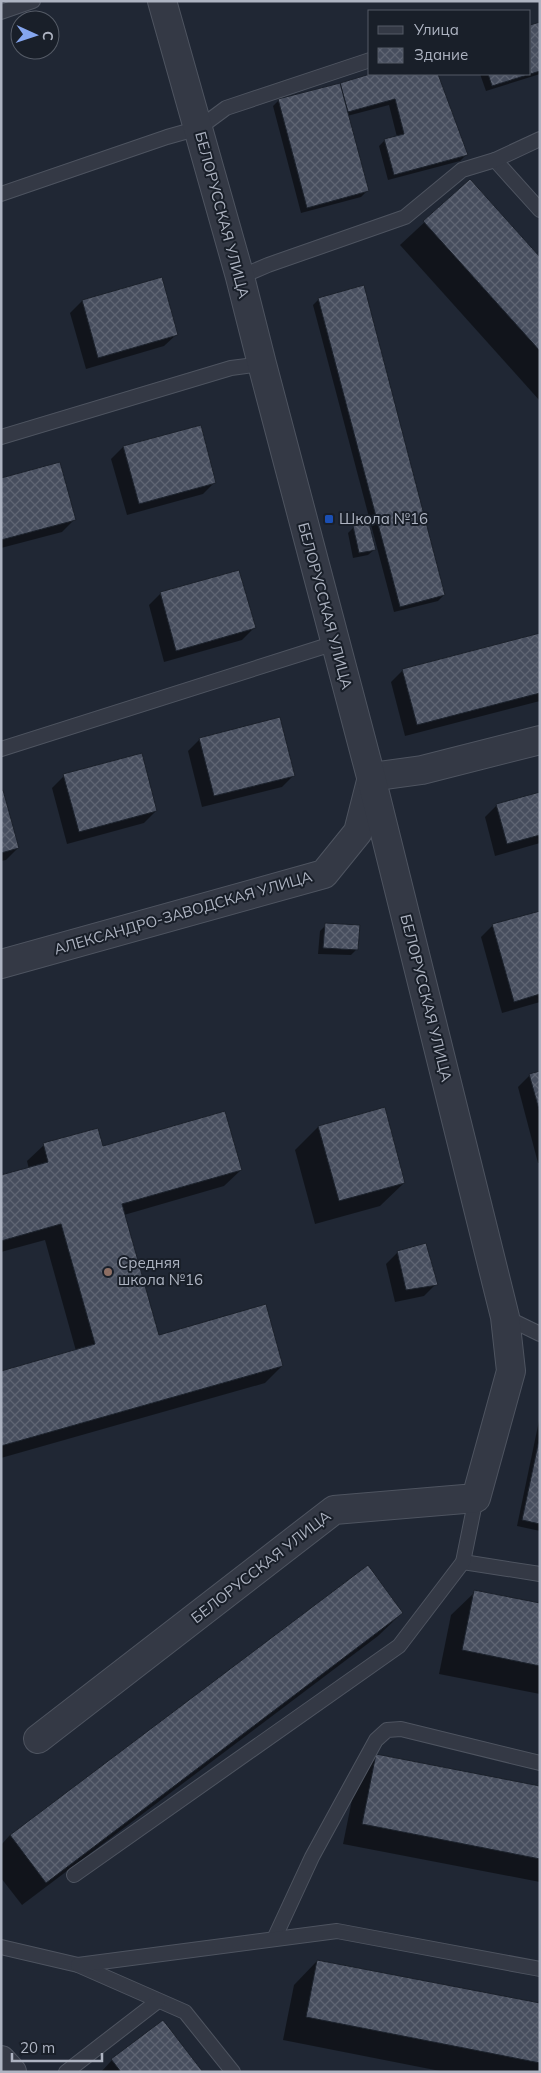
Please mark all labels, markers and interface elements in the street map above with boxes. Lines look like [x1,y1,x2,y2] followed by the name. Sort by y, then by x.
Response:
[10,10,60,60] north arrow
[368,10,531,75] legend
[413,20,459,39] text: Улица
[39,30,57,41] text: С
[414,45,468,64] text: Здание
[191,129,254,300] street label: БЕЛОРУССКАЯ УЛИЦА
[339,509,428,528] place label: Школа №16
[323,513,335,525] marker: Школа №16
[294,520,357,691] street label: БЕЛОРУССКАЯ УЛИЦА
[52,866,314,959] street label: АЛЕКСАНДРО-ЗАВОДСКАЯ УЛИЦА
[396,912,457,1084] street label: БЕЛОРУССКАЯ УЛИЦА
[118,1253,203,1289] place label: Средняя школа №16
[102,1266,114,1278] marker: Средняя школа №16
[187,1506,334,1627] street label: БЕЛОРУССКАЯ УЛИЦА
[12,2030,102,2062] scale bar
[20,2038,55,2057] text: 20 m

